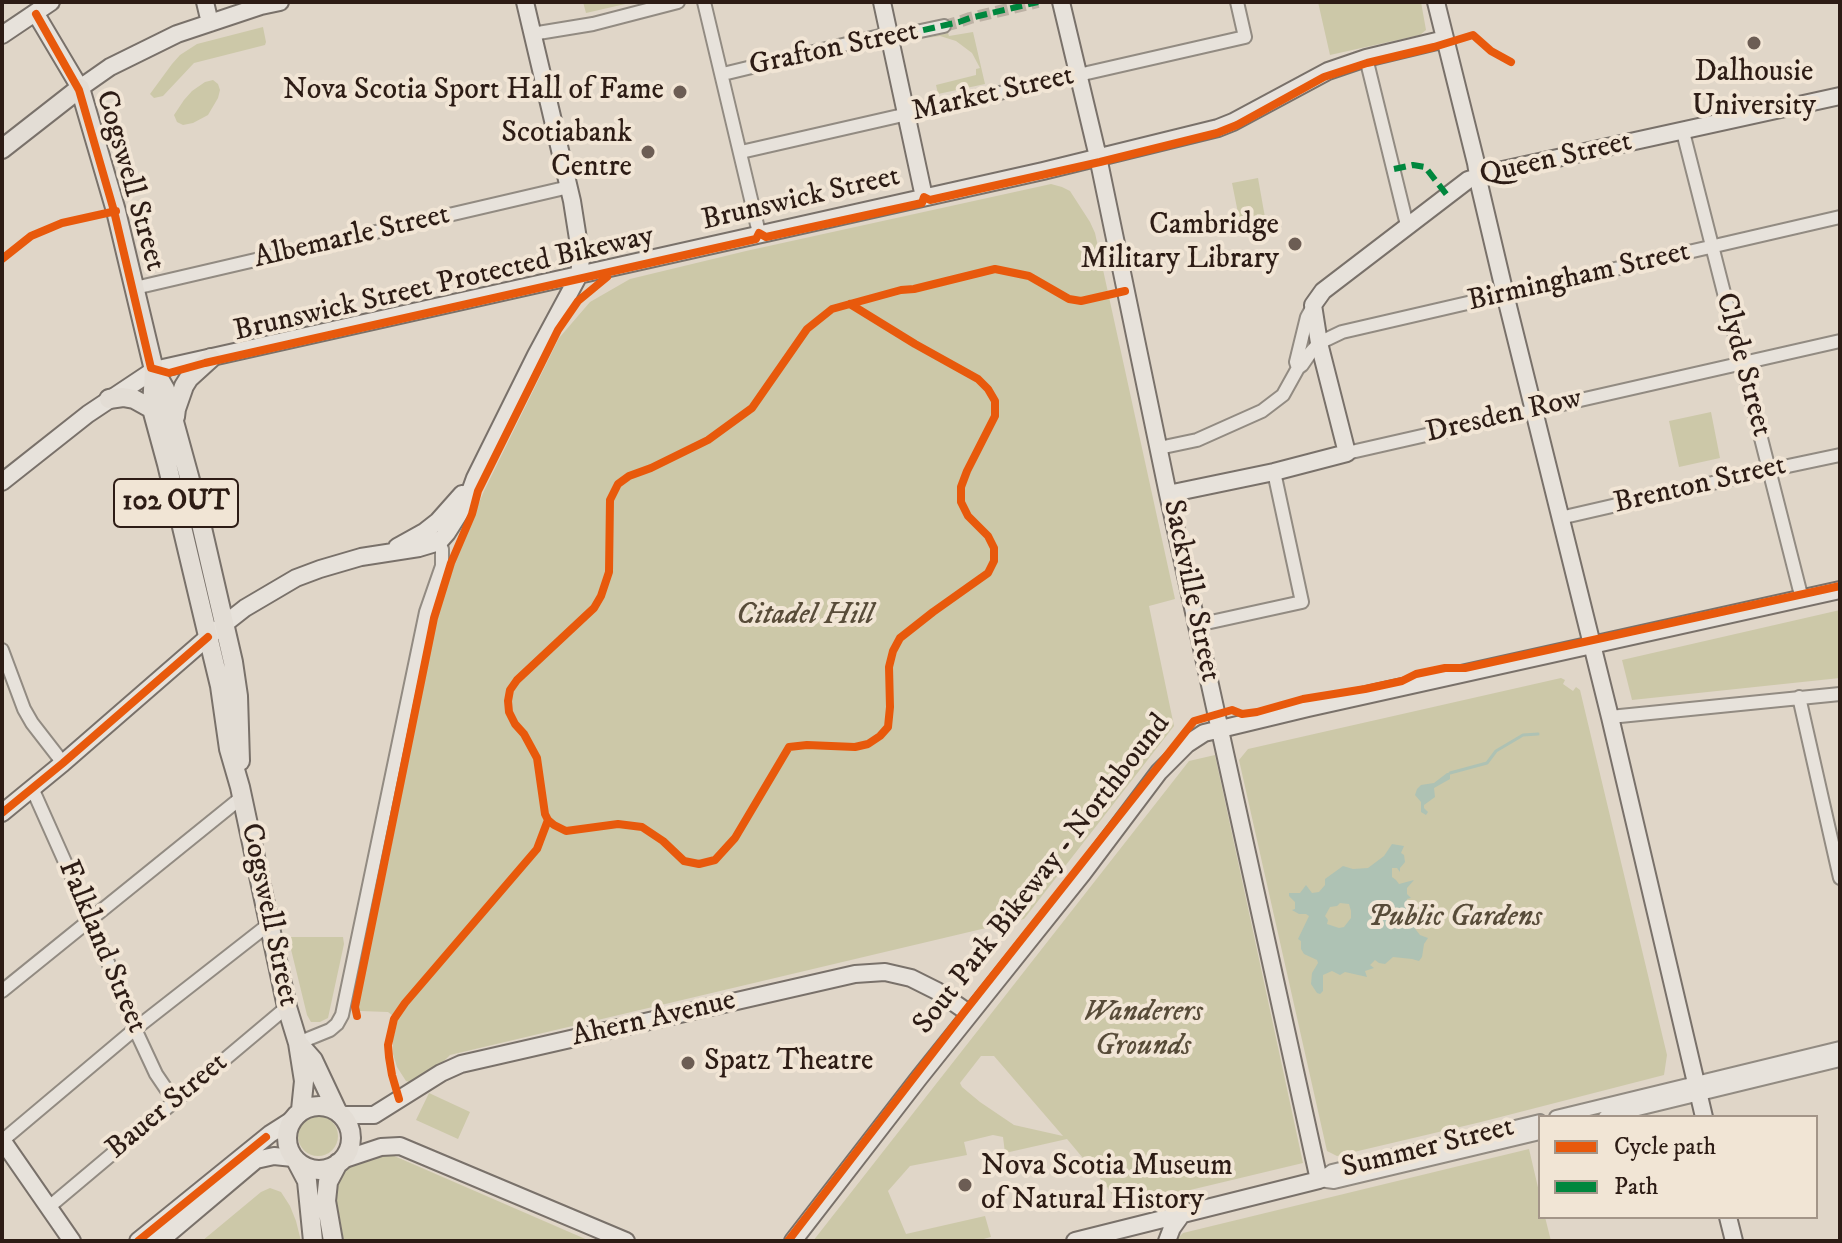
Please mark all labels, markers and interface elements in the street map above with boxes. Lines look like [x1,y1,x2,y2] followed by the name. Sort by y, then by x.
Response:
[746,15,922,85] street label: Grafton Street
[1745,34,1763,52] marker: Dalhousie University
[1692,56,1816,126] place label: Dalhousie University
[908,59,1078,131] street label: Market Street
[283,74,664,110] place label: Nova Scotia Sport Hall of Fame
[671,83,689,101] marker: Nova Scotia Sport Hall of Fame
[86,87,172,275] street label: Cogswell Street
[501,117,632,188] place label: Scotiabank Centre
[1477,125,1635,195] street label: Queen Street
[639,143,657,161] marker: Scotiabank Centre
[698,160,904,240] street label: Brunswick Street
[251,198,453,278] street label: Albemarle Street
[1080,209,1279,280] place label: Cambridge Military Library
[231,219,657,351] street label: Brunswick Street Protected Bikeway
[1286,235,1304,253] marker: Cambridge Military Library
[1465,235,1693,321] street label: Birmingham Street
[1706,289,1778,441] street label: Clyde Street
[1422,382,1586,452] street label: Dresden Row
[1611,449,1789,523] street label: Brenton Street
[114,479,238,527] road number: 102 OUT
[1153,497,1227,685] street label: Sackville Street
[736,599,874,635] park label: Citadel Hill
[907,708,1179,1042] street label: Sout Park Bikeway - Northbound
[231,820,305,1010] street label: Cogswell Street
[49,855,153,1039] street label: Falkland Street
[1368,901,1542,937] park label: Public Gardens
[569,984,739,1056] street label: Ahern Avenue
[1083,996,1203,1066] park label: Wanderers Grounds
[704,1045,873,1081] place label: Spatz Theatre
[100,1046,236,1168] street label: Bauer Street
[679,1054,697,1072] marker: Spatz Theatre
[1338,1110,1518,1188] street label: Summer Street
[1538,1115,1818,1219] legend
[1614,1132,1716,1162] text: Cycle path
[981,1150,1233,1220] place label: Nova Scotia Museum of Natural History
[1614,1172,1658,1202] text: Path
[956,1176,974,1194] marker: Nova Scotia Museum of Natural History

